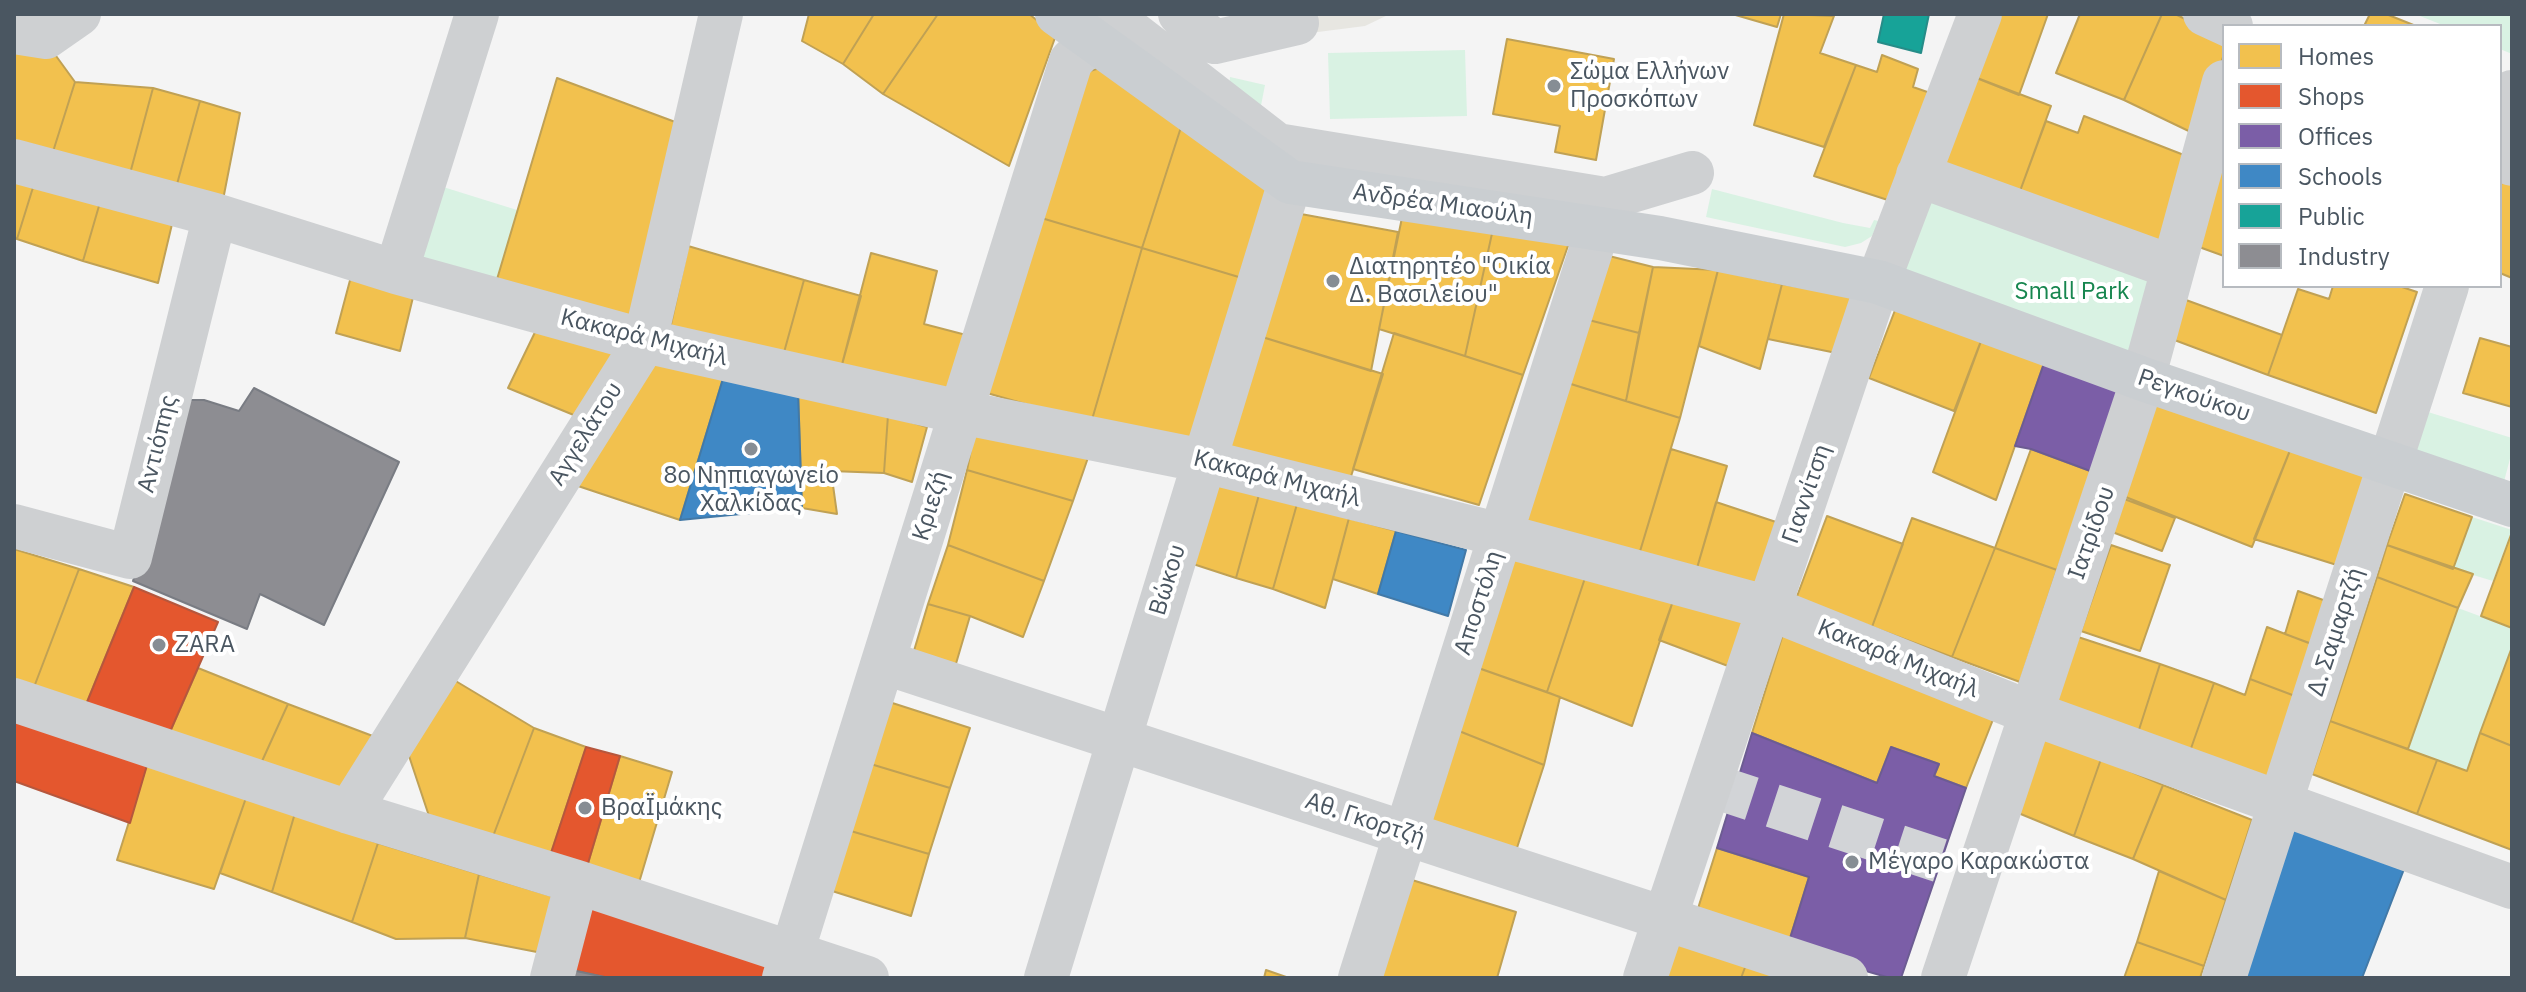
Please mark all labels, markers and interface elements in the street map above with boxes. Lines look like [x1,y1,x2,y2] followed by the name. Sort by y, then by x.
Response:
[2222,24,2502,288] legend
[2298,40,2374,72] text: Homes
[1570,58,1729,114] place label: Σώμα Ελλήνων Προσκόπων
[1545,77,1563,95] marker: Σώμα Ελλήνων Προσκόπων
[2298,80,2365,112] text: Shops
[2298,120,2373,152] text: Offices
[2298,160,2383,192] text: Schools
[1351,178,1535,232] street label: Ανδρέα Μιαούλη
[2298,200,2365,232] text: Public
[2298,240,2390,272] text: Industry
[1349,253,1551,309] place label: Διατηρητέο "Οικία Δ. Βασιλείου"
[1324,272,1342,290] marker: Διατηρητέο "Οικία Δ. Βασιλείου"
[2015,278,2129,306] park label: Small Park
[557,303,731,373] street label: Κακαρά Μιχαήλ
[2134,363,2254,429] street label: Ρεγκούκου
[543,377,629,491] street label: Αγγελάτου
[132,392,184,496] street label: Αντιόπης
[742,440,760,458] marker: 8ο Νηπιαγωγείο Χαλκίδας
[1777,441,1837,547] street label: Γιαννίτση
[1190,444,1364,514] street label: Κακαρά Μιχαήλ
[663,462,839,518] place label: 8ο Νηπιαγωγείο Χαλκίδας
[907,468,955,544] street label: Κριεζή
[2063,482,2121,584] street label: Ιατρίδου
[1144,541,1192,619] street label: Βώκου
[1449,547,1509,659] street label: Αποστόλη
[2302,564,2370,700] street label: Δ. Σαμαρτζή
[1813,614,1983,704] street label: Κακαρά Μιχαήλ
[175,631,235,659] place label: ZARA
[150,636,168,654] marker: ZARA
[1301,787,1429,853] street label: Αθ. Γκορτζή
[601,794,722,822] place label: ΒραΪμάκης
[576,799,594,817] marker: ΒραΪμάκης
[1868,848,2089,876] place label: Μέγαρο Καρακώστα
[1843,853,1861,871] marker: Μέγαρο Καρακώστα

